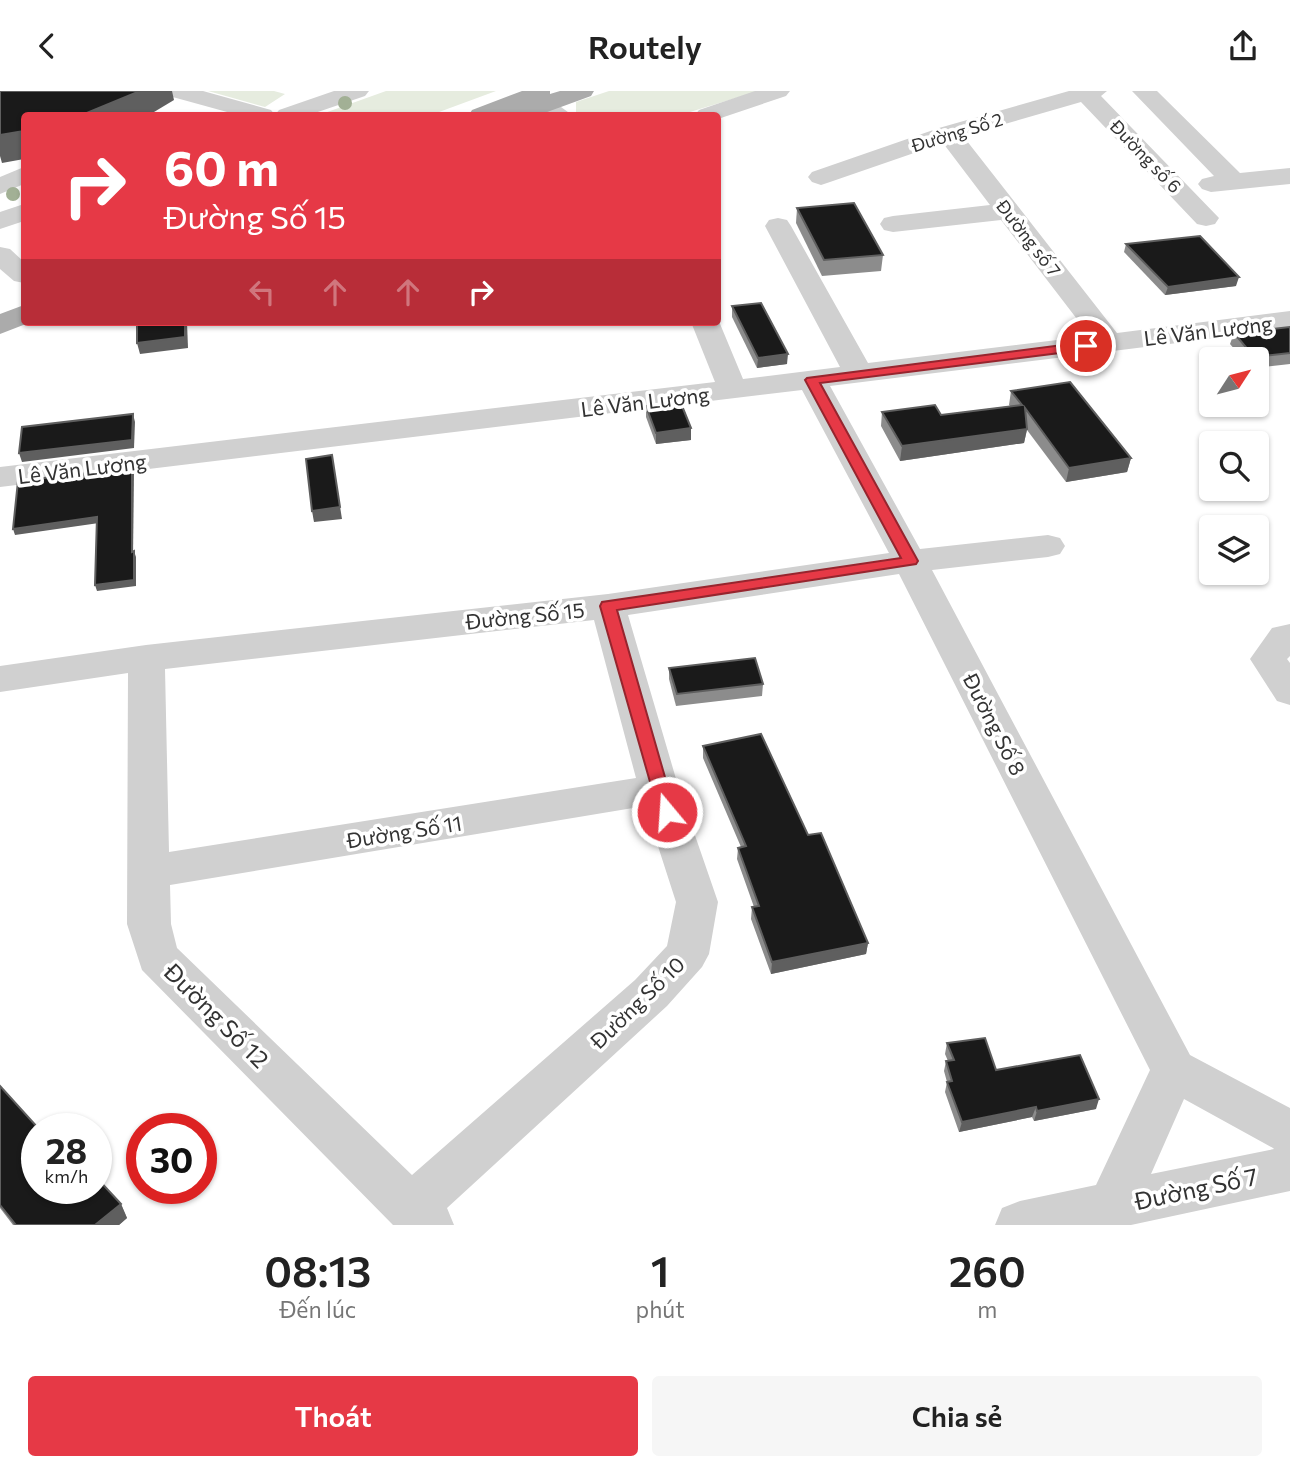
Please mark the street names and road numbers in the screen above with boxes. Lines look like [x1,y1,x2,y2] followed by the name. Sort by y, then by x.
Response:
[908,108,1005,157] street label: Đường Số 2
[1105,114,1186,197] street label: Đường số 6
[992,194,1066,281] street label: Đường số 7
[1142,310,1274,350] street label: Lê Văn Lương
[579,381,711,421] street label: Lê Văn Lương
[16,448,148,488] street label: Lê Văn Lương
[463,596,586,634] street label: Đường Số 15
[958,668,1031,779] street label: Đường Số 8
[344,810,463,853] street label: Đường Số 11
[584,951,689,1054] street label: Đường Số 10
[158,956,275,1073] street label: Đường Số 12
[1131,1161,1260,1215] street label: Đường Số 7

